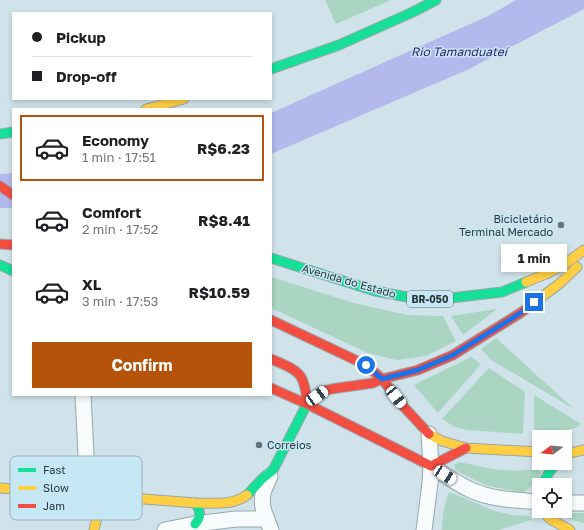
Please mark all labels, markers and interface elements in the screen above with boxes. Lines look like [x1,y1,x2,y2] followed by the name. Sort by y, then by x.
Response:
[56,28,106,46] text: Pickup
[411,44,511,59] water label: Rio Tamanduateí
[56,67,116,85] text: Drop-off
[34,130,70,166] icon: car
[82,131,149,149] text: Economy
[197,139,250,157] text: R$6.23
[82,149,156,165] text: 1 min · 17:51
[34,202,70,238] icon: car
[82,203,141,221] text: Comfort
[198,211,250,229] text: R$8.41
[459,212,553,238] place label: Bicicletário Terminal Mercado
[556,220,566,230] marker: Bicicletário Terminal Mercado
[82,221,158,237] text: 2 min · 17:52
[501,244,567,272] callout: 1 min
[518,250,550,266] text: 1 min
[301,261,398,300] street label: Avenida do Estado
[34,274,70,310] icon: car
[82,275,101,293] text: XL
[189,283,250,301] text: R$10.59
[407,291,453,307] road number: BR-050
[82,293,158,309] text: 3 min · 17:53
[525,293,543,311] route end
[32,342,252,388] button: Confirm
[357,356,375,374] route start
[304,384,330,408] car
[384,384,408,410] car
[532,430,572,470] north arrow
[532,430,572,518] map controls
[267,438,311,451] place label: Correios
[254,440,264,450] marker: Correios
[10,456,142,520] legend
[43,463,66,476] text: Fast
[432,463,458,487] car
[532,478,572,518] button: locate
[43,481,69,494] text: Slow
[43,499,65,512] text: Jam

